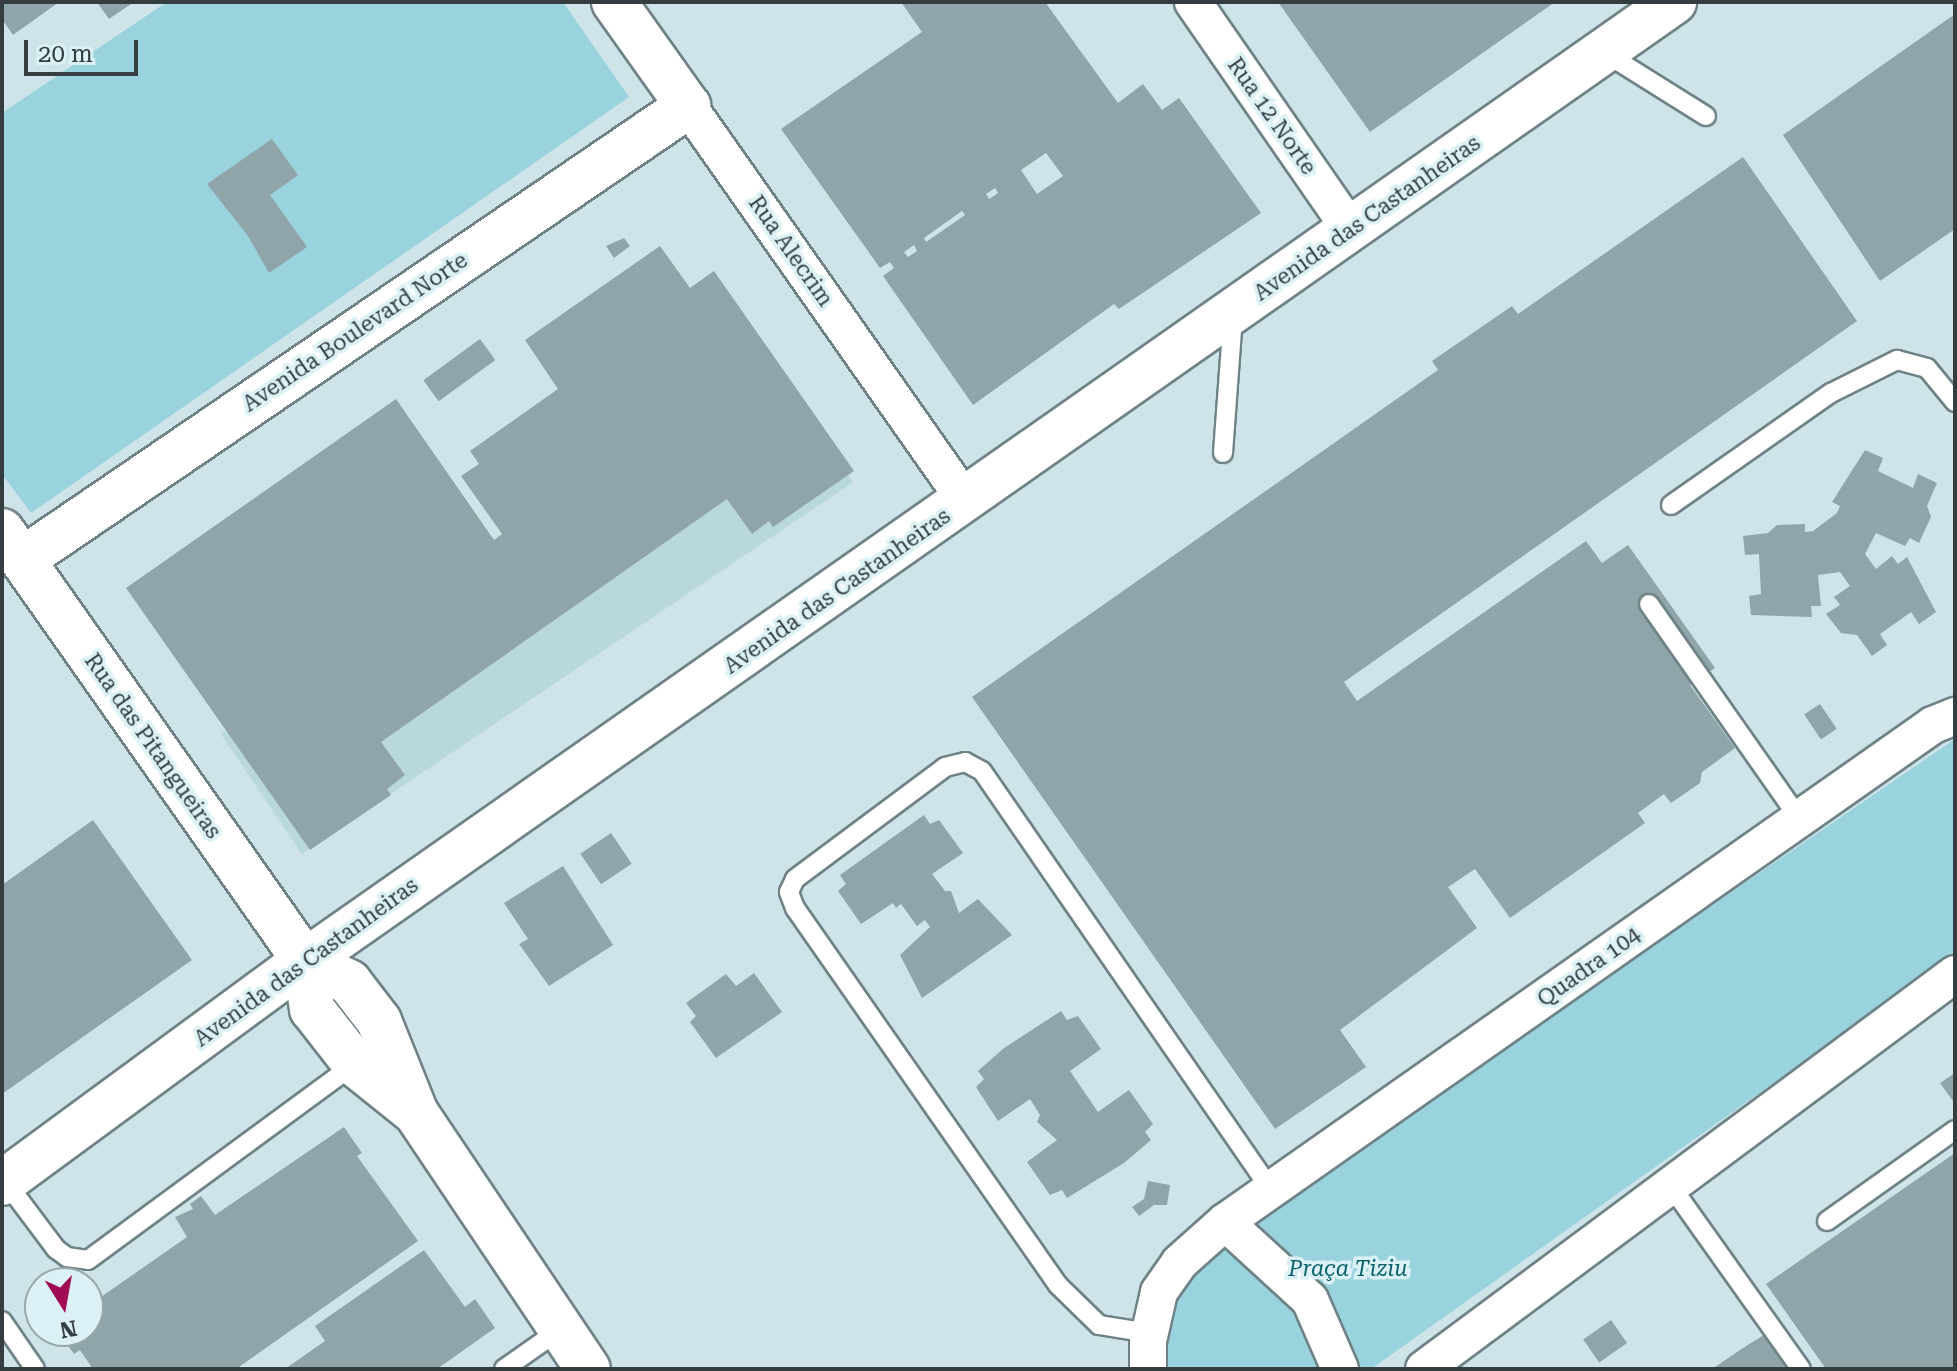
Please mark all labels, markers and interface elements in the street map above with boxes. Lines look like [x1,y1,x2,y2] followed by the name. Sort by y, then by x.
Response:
[28,24,142,74] scale bar
[38,40,93,68] text: 20 m
[1222,52,1322,180] street label: Rua 12 Norte
[1249,130,1485,306] street label: Avenida das Castanheiras
[743,191,839,311] street label: Rua Alecrim
[238,247,472,417] street label: Avenida Boulevard Norte
[719,503,955,679] street label: Avenida das Castanheiras
[79,648,227,844] street label: Rua das Pitangueiras
[189,872,423,1052] street label: Avenida das Castanheiras
[1532,922,1646,1012] street label: Quadra 104
[1288,1256,1408,1282] park label: Praça Tiziu
[24,1267,104,1347] north arrow
[58,1315,79,1343] text: N

